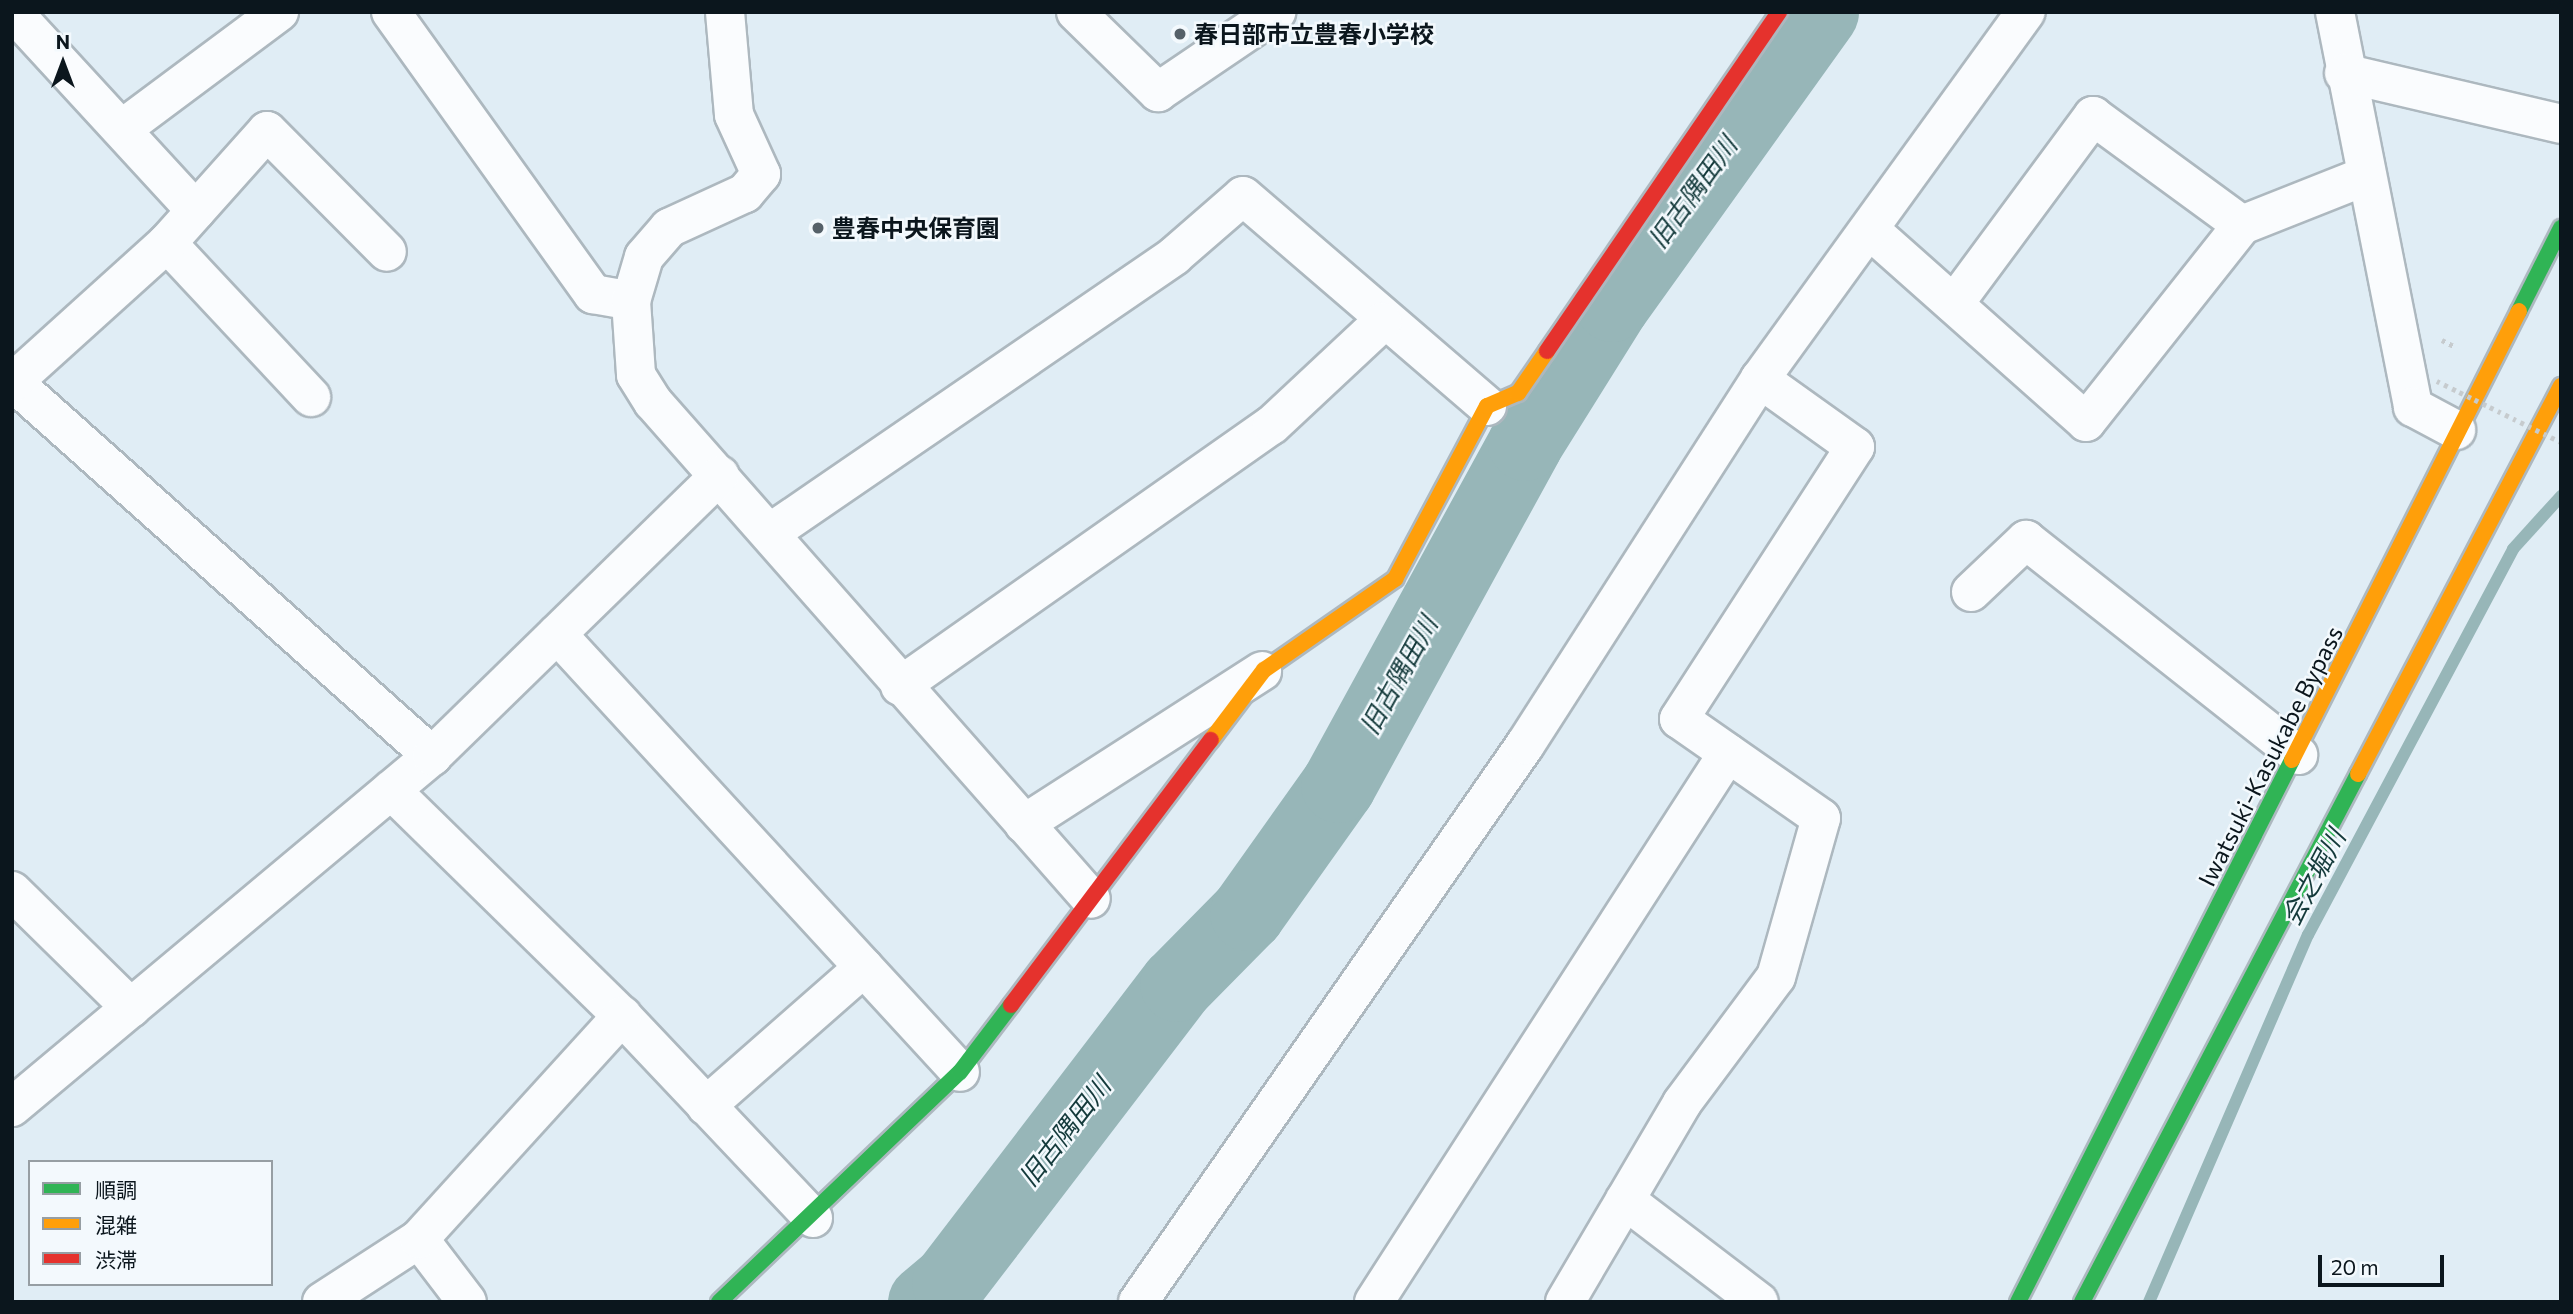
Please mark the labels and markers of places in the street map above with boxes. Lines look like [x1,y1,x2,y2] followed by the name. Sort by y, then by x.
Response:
[1194,20,1434,48] place label: 春日部市立豊春小学校
[1172,26,1188,42] marker: 春日部市立豊春小学校
[832,214,1000,242] place label: 豊春中央保育園
[810,220,826,236] marker: 豊春中央保育園

